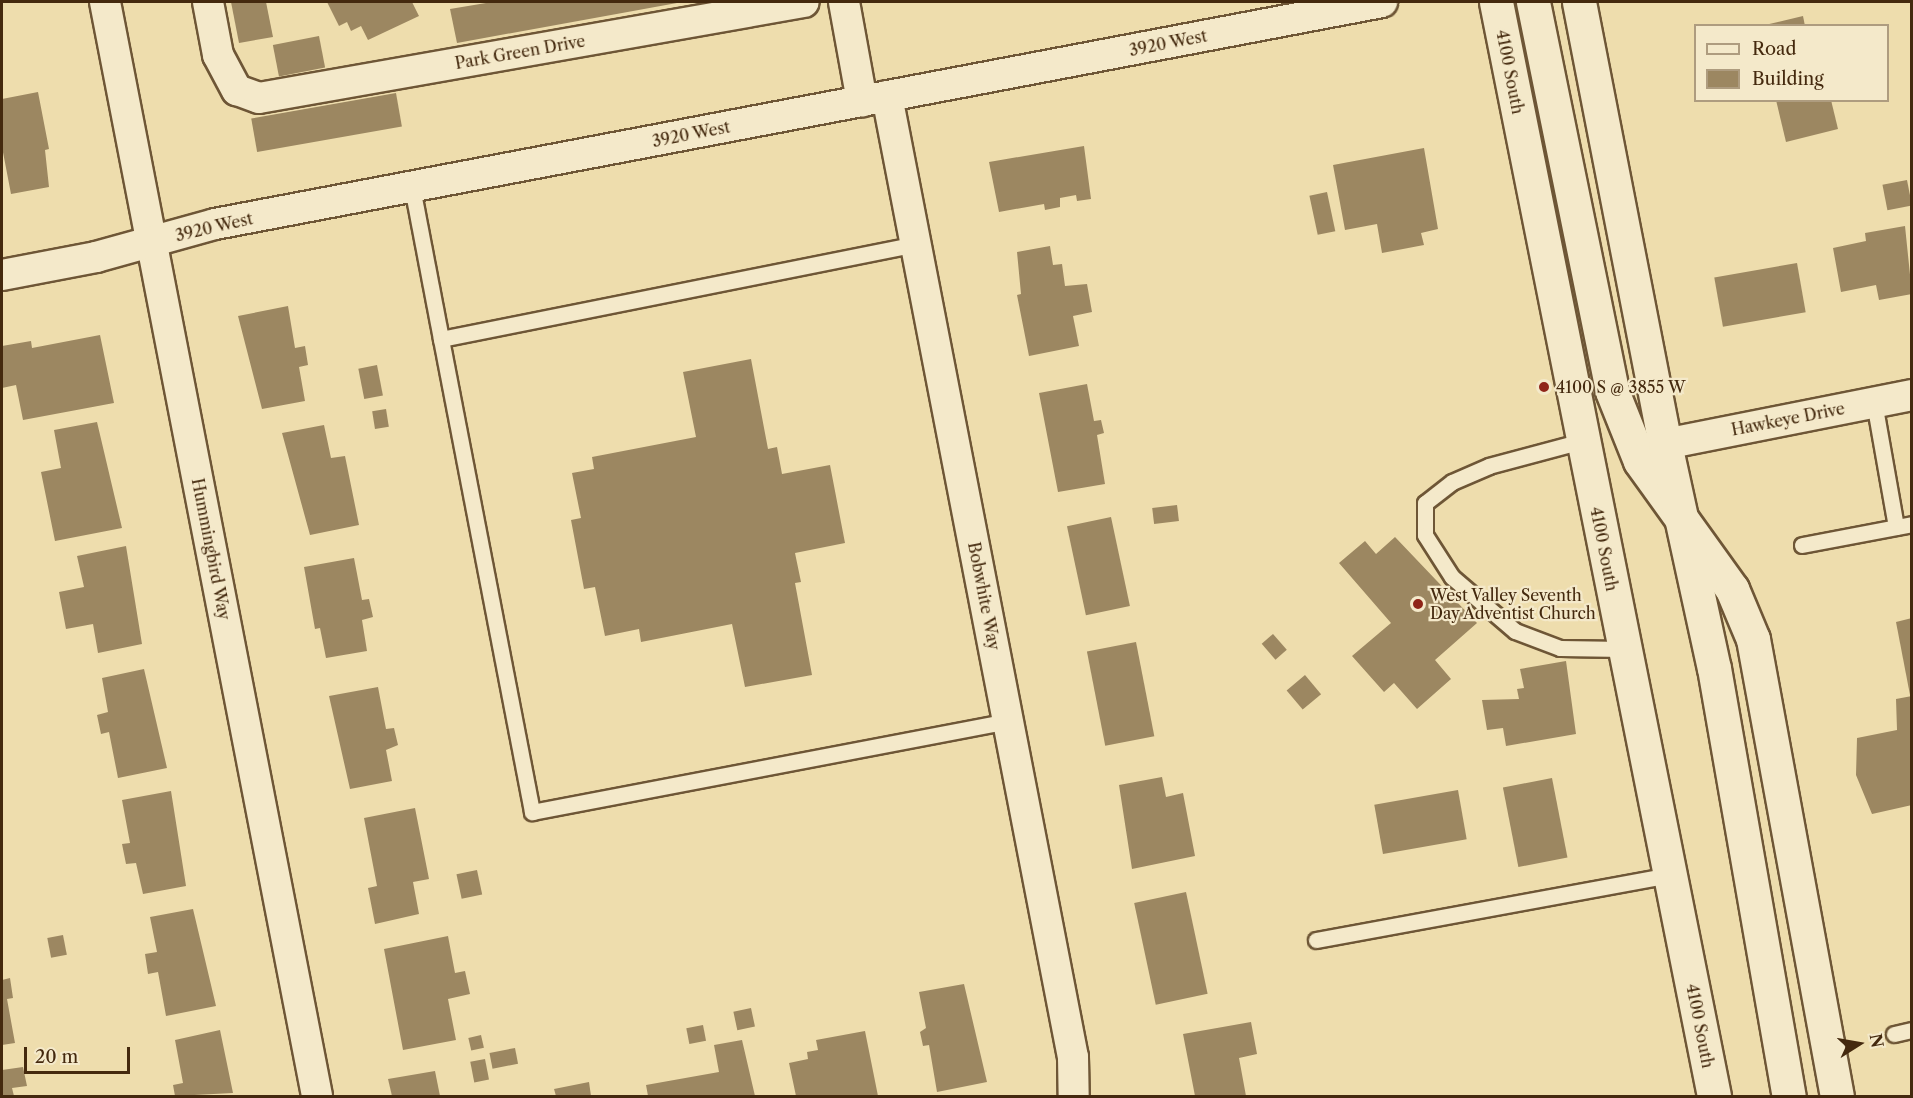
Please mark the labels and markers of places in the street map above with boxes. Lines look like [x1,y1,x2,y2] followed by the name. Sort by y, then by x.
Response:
[1556,377,1686,397] place label: 4100 S @ 3855 W
[1537,380,1551,394] marker: 4100 S @ 3855 W
[1430,585,1597,623] place label: West Valley Seventh Day Adventist Church
[1411,597,1425,611] marker: West Valley Seventh Day Adventist Church

